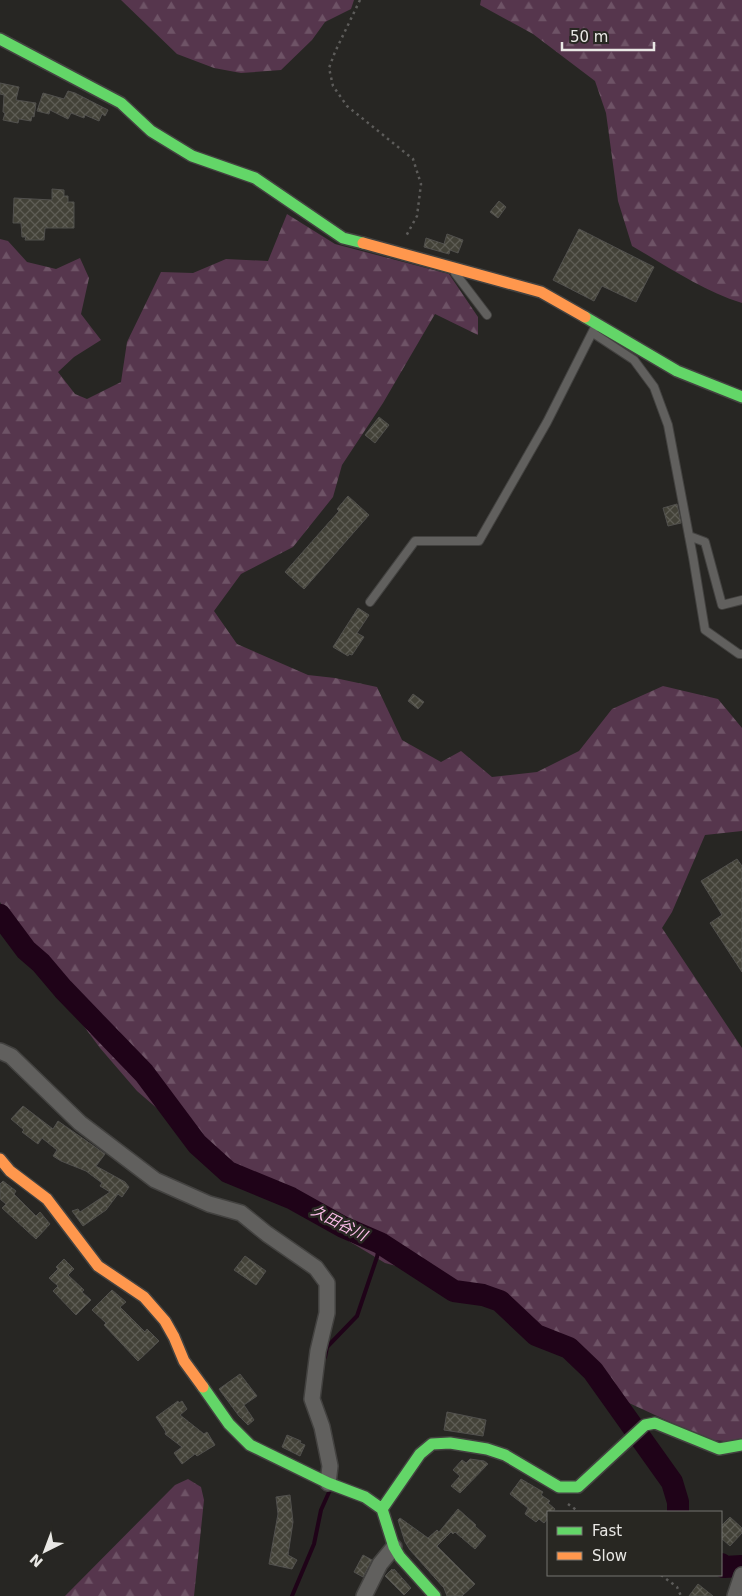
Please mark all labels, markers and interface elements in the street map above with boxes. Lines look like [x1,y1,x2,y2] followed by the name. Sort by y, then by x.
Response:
[562,20,654,52] scale bar
[570,28,608,46] text: 50 m
[308,1201,372,1246] water label: 久田谷川
[547,1511,722,1576] legend
[592,1522,622,1540] text: Fast
[20,1526,70,1576] north arrow
[592,1547,627,1565] text: Slow
[27,1551,46,1571] text: N

